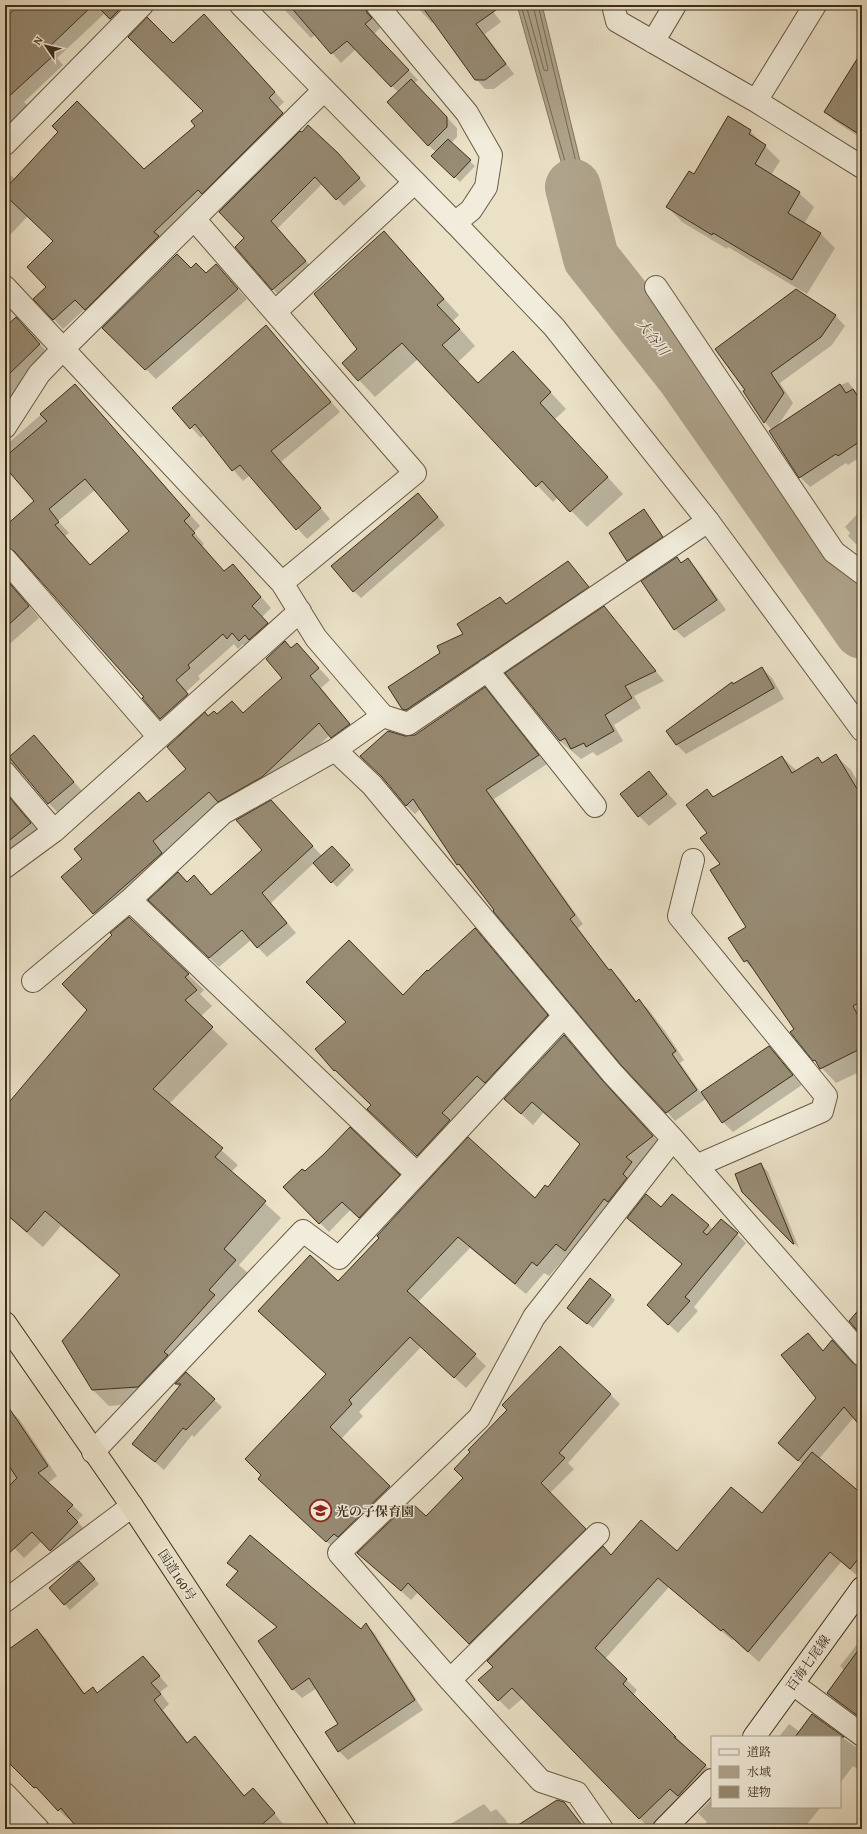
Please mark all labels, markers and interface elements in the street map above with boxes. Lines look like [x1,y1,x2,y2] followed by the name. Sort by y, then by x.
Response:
[26,26,66,66] north arrow
[29,32,47,48] text: N
[632,314,675,361] water label: 大谷川
[308,1498,334,1524] school or university icon: 光の子保育園
[336,1502,414,1521] place label: 光の子保育園
[153,1546,201,1604] street label: 国道160号
[781,1631,835,1695] street label: 百海七尾線
[711,1736,841,1808] legend
[747,1743,771,1760] text: 道路
[747,1763,771,1780] text: 水域
[747,1783,771,1800] text: 建物

